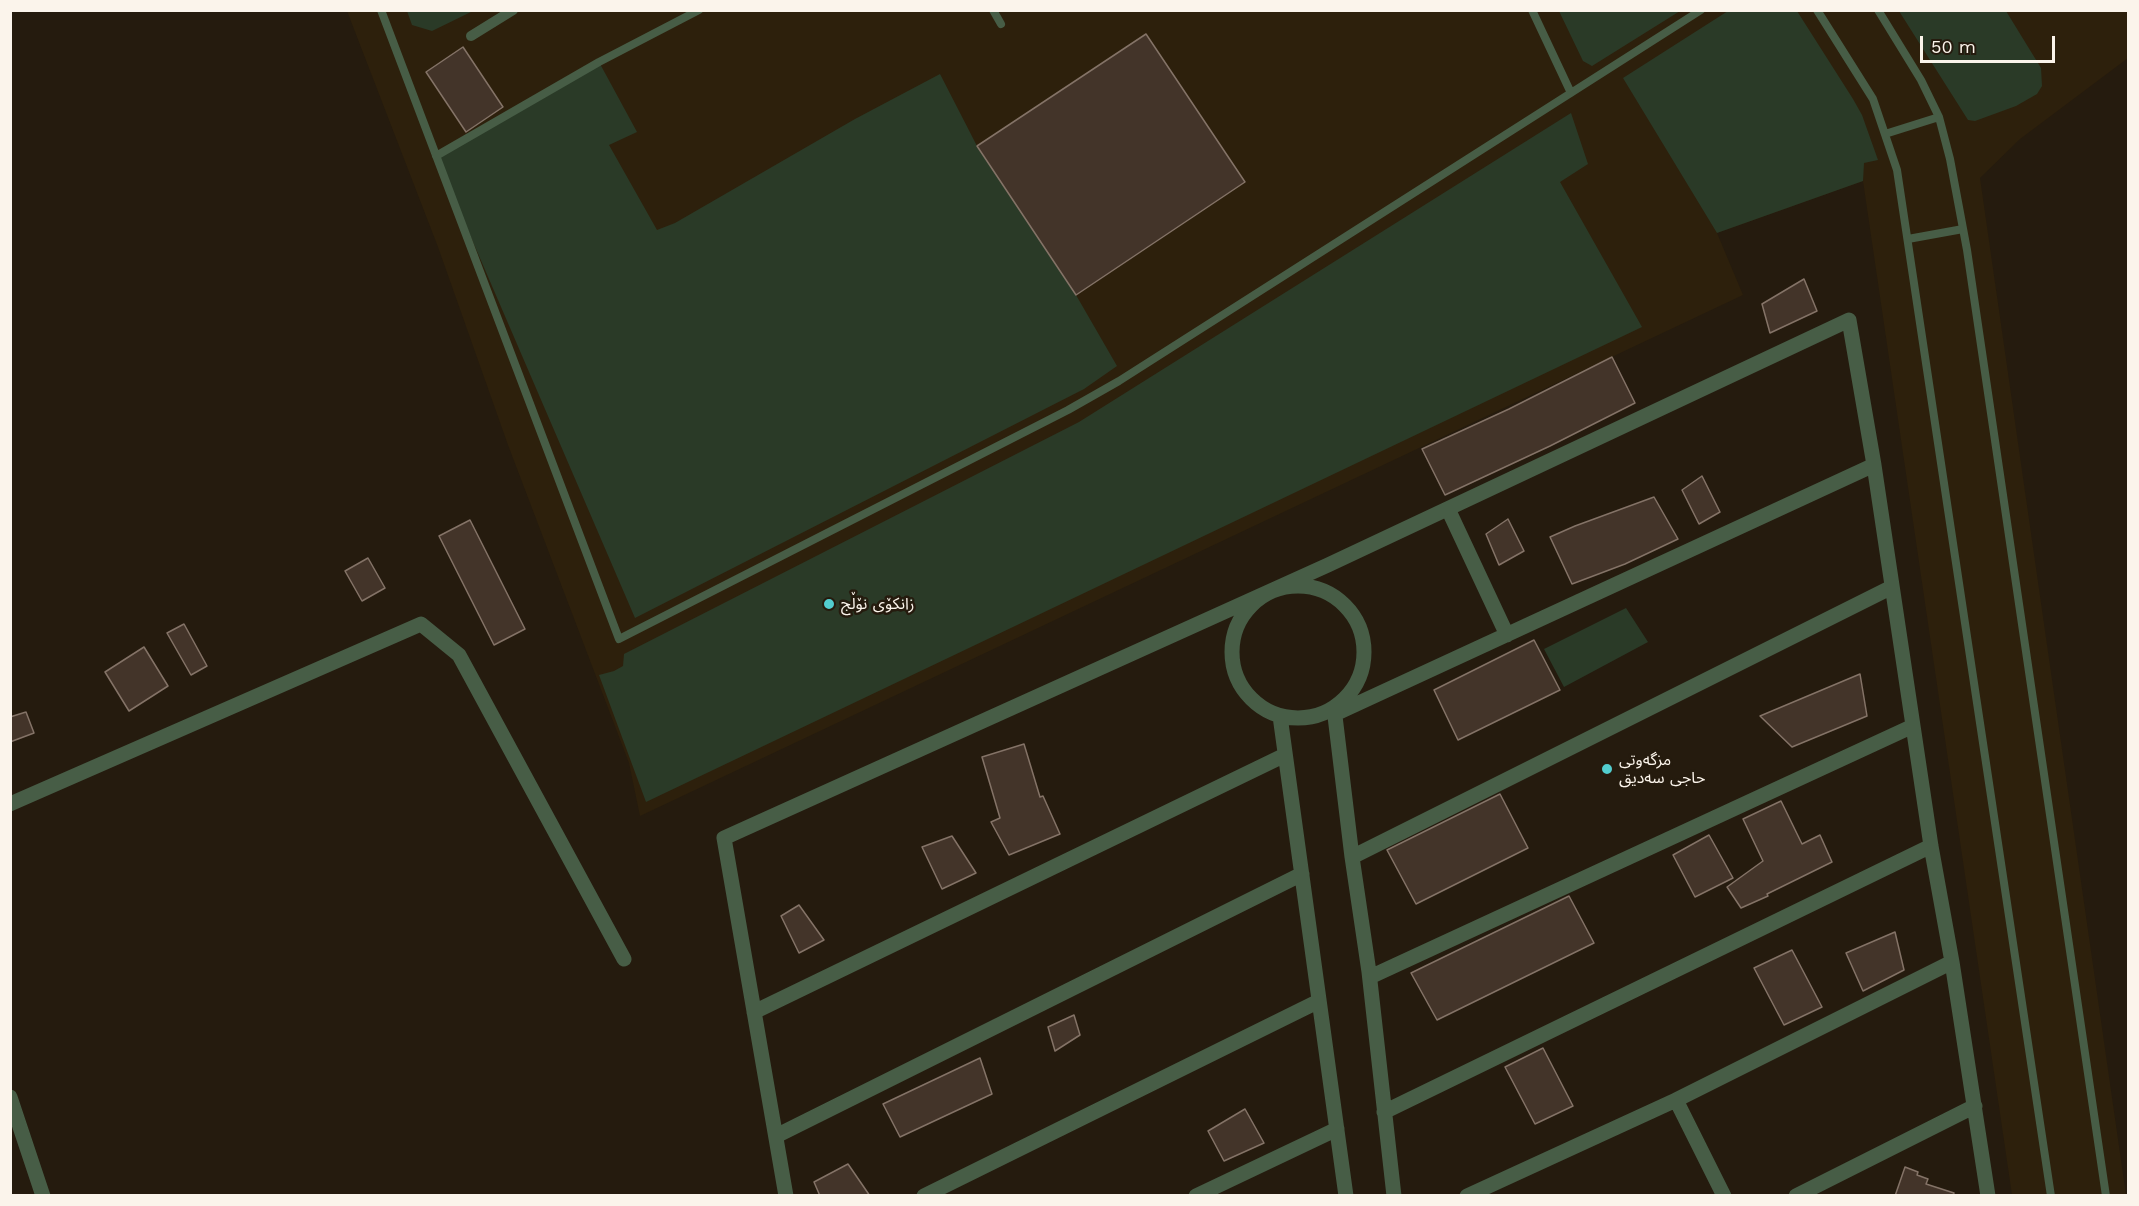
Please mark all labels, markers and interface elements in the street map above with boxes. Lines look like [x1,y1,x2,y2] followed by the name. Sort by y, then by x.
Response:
[1923,24,2058,62] scale bar
[1931,36,1976,57] text: 50 m
[841,594,914,614] place label: زانکۆی نۆڵج
[822,597,836,611] marker: زانکۆی نۆڵج
[1619,750,1705,788] place label: مزگەوتی حاجی سەدیق
[1600,762,1614,776] marker: مزگەوتی حاجی سەدیق

